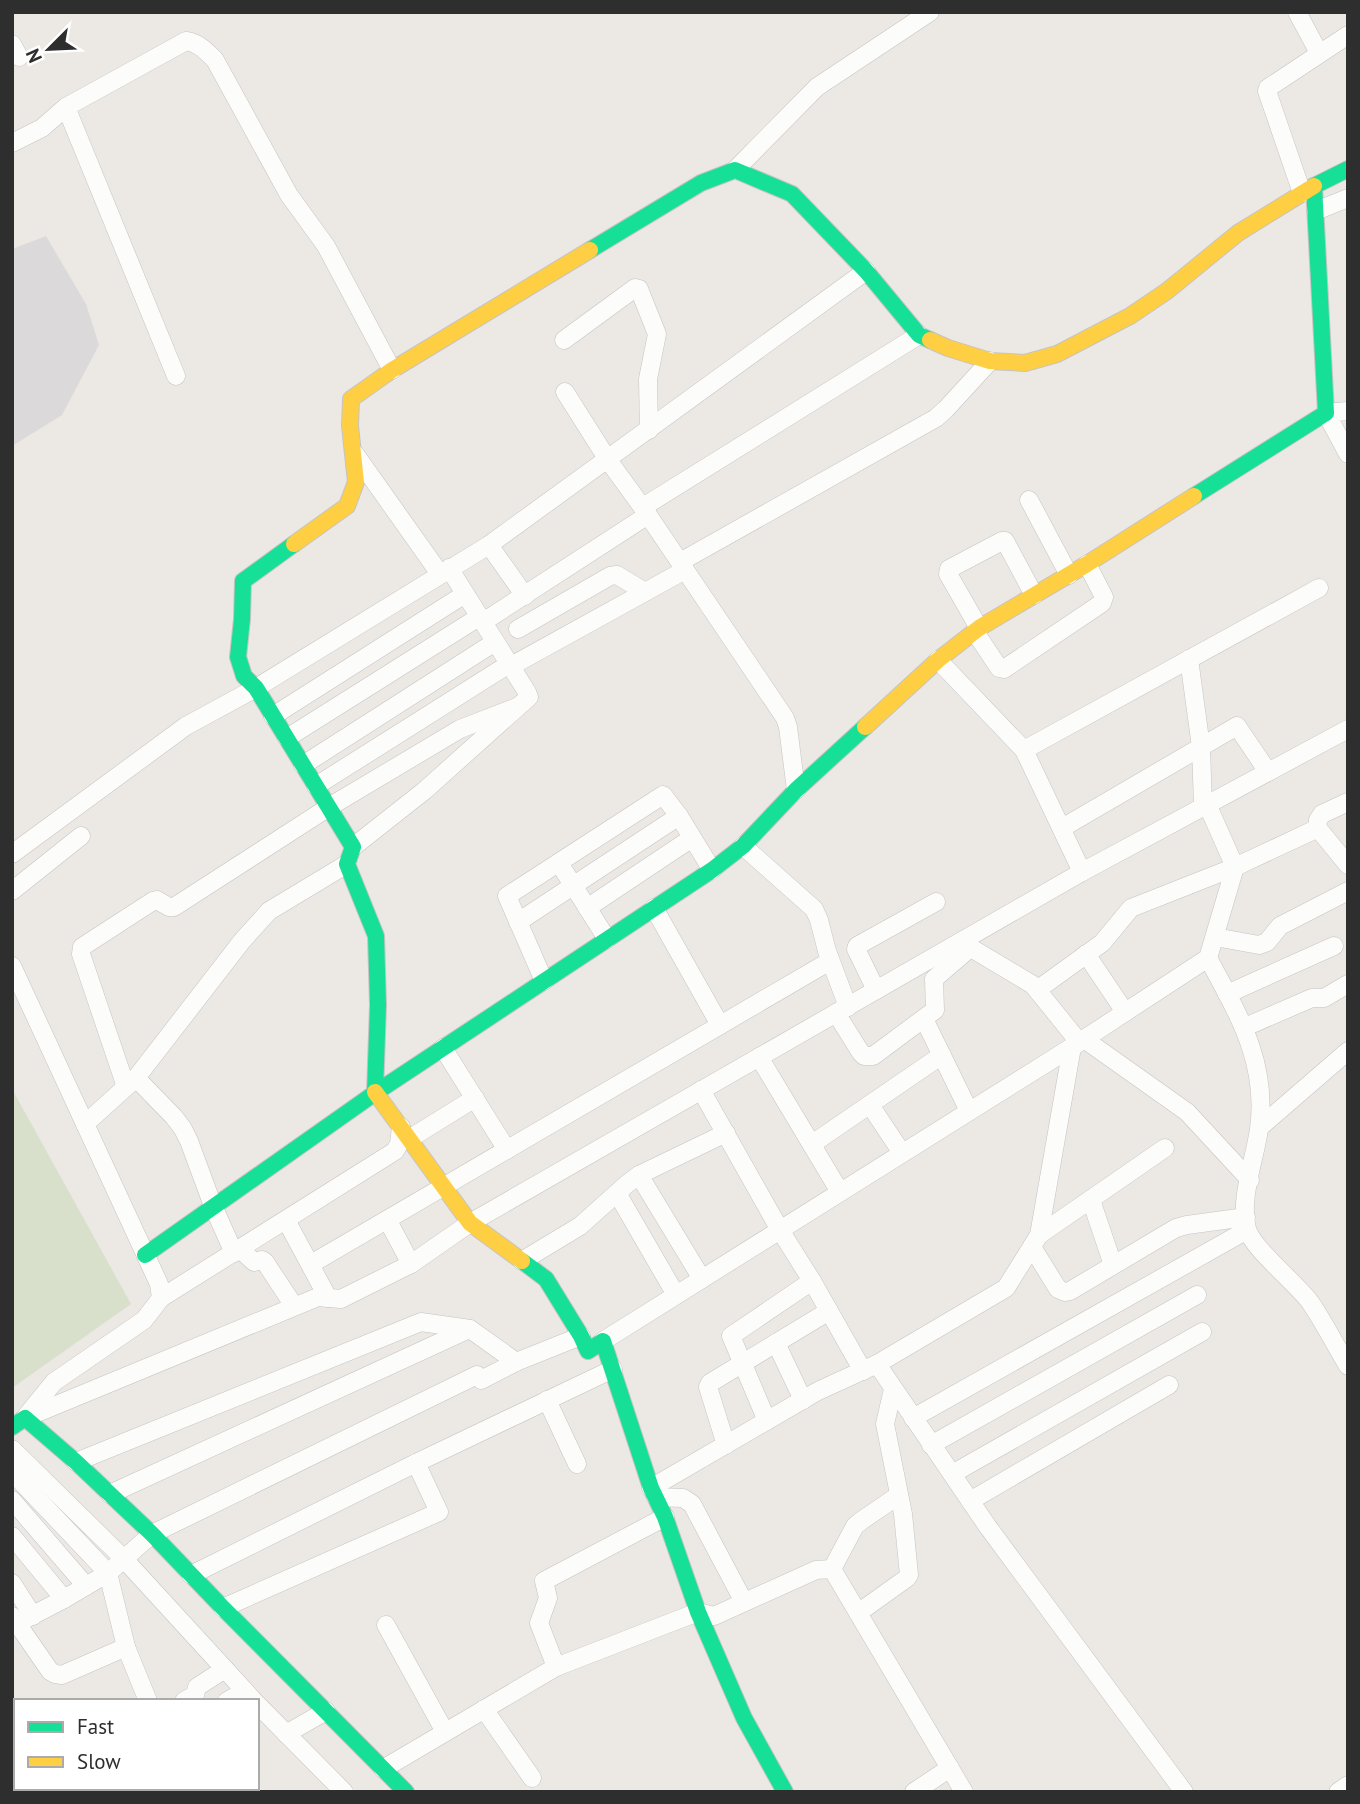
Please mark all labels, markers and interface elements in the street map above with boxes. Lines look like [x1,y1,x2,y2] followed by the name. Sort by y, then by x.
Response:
[14,14,84,84] north arrow
[20,45,47,66] text: N
[14,1699,259,1790] legend
[77,1713,114,1740] text: Fast
[77,1748,121,1775] text: Slow

